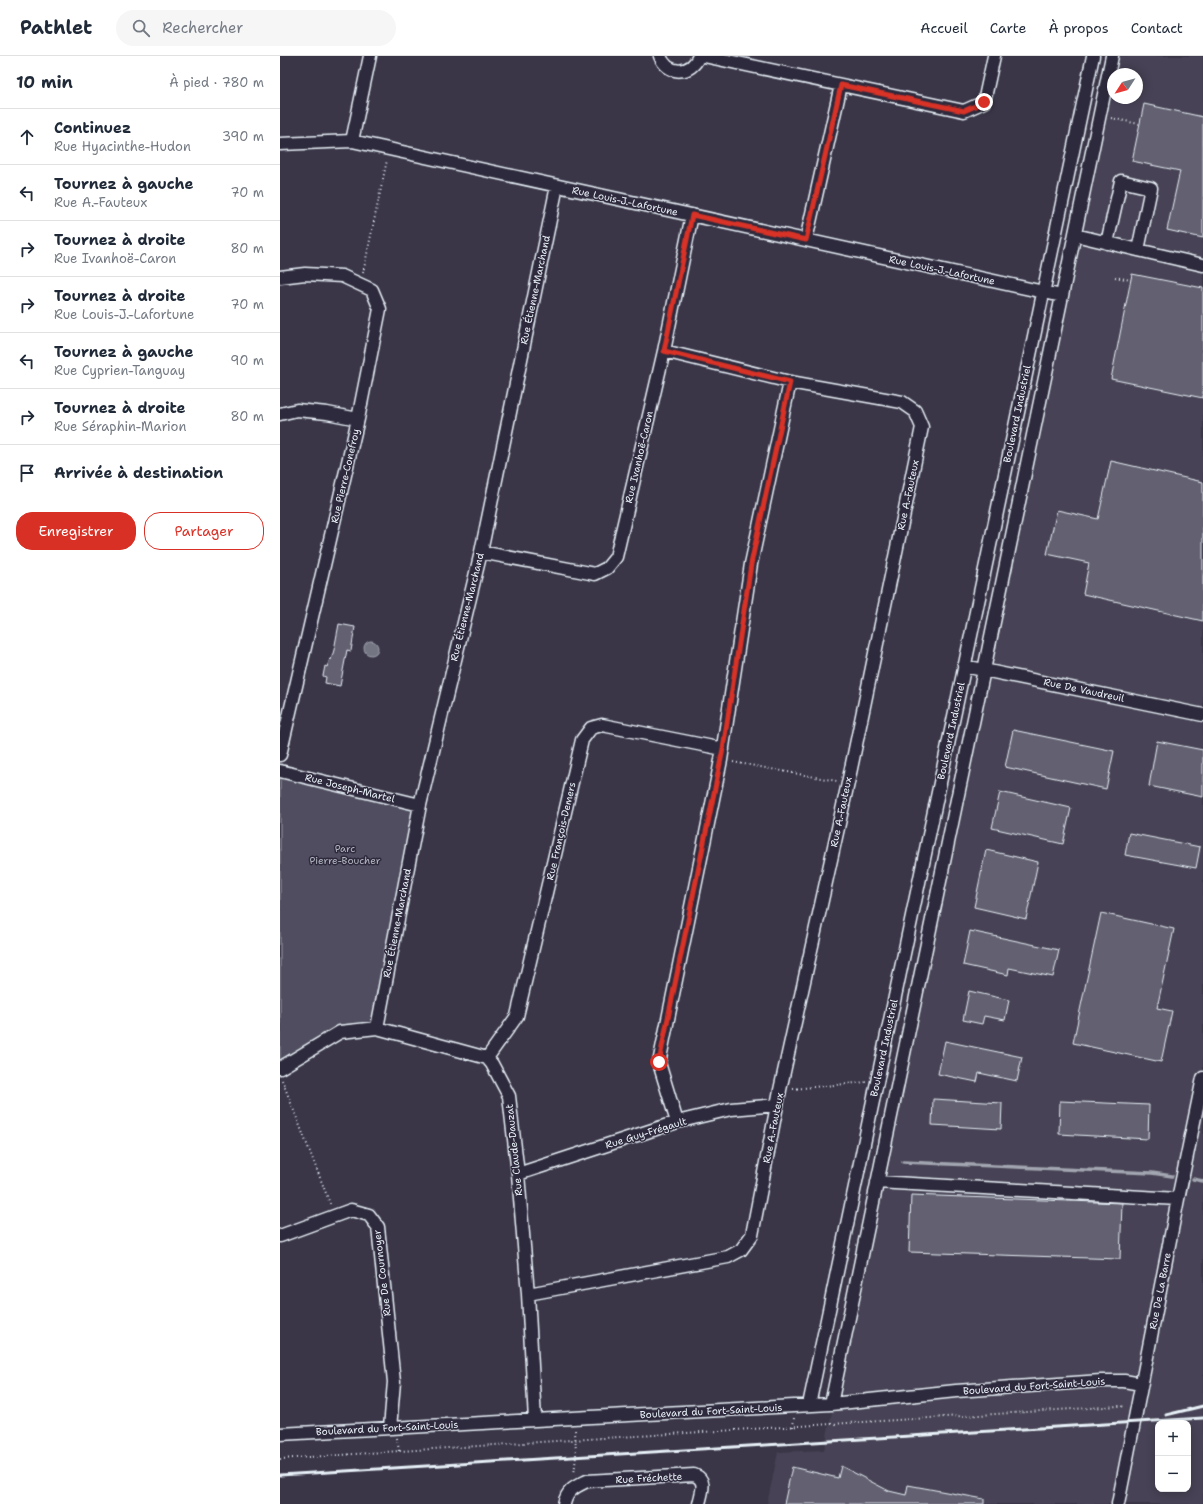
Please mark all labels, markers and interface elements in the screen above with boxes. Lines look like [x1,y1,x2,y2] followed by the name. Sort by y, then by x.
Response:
[116,10,396,46] search box
[20,15,92,40] text: Pathlet
[130,17,152,39] icon: search
[162,18,243,38] text: Rechercher
[920,19,968,37] text: Accueil
[990,19,1026,37] text: Carte
[1048,19,1109,37] text: À propos
[1131,19,1183,37] text: Contact
[1107,68,1143,104] north arrow
[16,71,73,93] text: 10 min
[169,74,264,91] text: À pied · 780 m
[975,93,993,111] route end
[54,118,131,138] text: Continuez
[16,126,38,148] icon: ahead
[222,128,264,145] text: 390 m
[54,138,191,155] text: Rue Hyacinthe-Hudon
[54,174,194,194] text: Tournez à gauche
[16,182,38,204] icon: left
[571,183,680,219] street label: Rue Louis-J.-Lafortune
[230,184,264,201] text: 70 m
[54,194,147,211] text: Rue A.-Fauteux
[54,230,186,250] text: Tournez à droite
[517,234,553,346] street label: Rue Étienne-Marchand
[16,238,38,260] icon: right
[230,240,264,257] text: 80 m
[54,250,176,267] text: Rue Ivanhoë-Caron
[888,252,997,288] street label: Rue Louis-J.-Lafortune
[54,286,186,306] text: Tournez à droite
[16,294,38,316] icon: right
[230,296,264,313] text: 70 m
[54,306,194,323] text: Rue Louis-J.-Lafortune
[54,342,194,362] text: Tournez à gauche
[16,350,38,372] icon: left
[230,352,264,369] text: 90 m
[54,362,185,379] text: Rue Cyprien-Tanguay
[1000,364,1034,464] street label: Boulevard Industriel
[54,398,186,418] text: Tournez à droite
[16,406,38,428] icon: right
[230,408,264,425] text: 80 m
[622,410,656,504] street label: Rue Ivanhoë-Caron
[54,418,186,435] text: Rue Séraphin-Marion
[328,427,362,525] street label: Rue Pierre-Conefroy
[894,459,922,531] street label: Rue A.-Fauteux
[16,462,38,484] icon: arrive
[54,463,223,483] text: Arrivée à destination
[16,512,136,550] button: Enregistrer
[144,512,264,550] button: Partager
[447,551,487,662] street label: Rue Étienne-Marchand
[1042,675,1126,705] street label: Rue De Vaudreuil
[934,681,968,781] street label: Boulevard Industriel
[304,771,396,805] street label: Rue Joseph-Martel
[827,776,855,848] street label: Rue A.-Fauteux
[543,781,579,881] street label: Rue François-Demers
[310,842,381,867] park label: Parc Pierre-Boucher
[380,867,414,979] street label: Rue Étienne-Marchand
[867,998,901,1098] street label: Boulevard Industriel
[650,1053,668,1071] route start
[760,1092,786,1164] street label: Rue A.-Fauteux
[503,1103,525,1197] street label: Rue Claude-Dauzat
[604,1114,688,1152] street label: Rue Guy-Frégault
[370,1229,394,1317] street label: Rue De Cournoyer
[1146,1251,1174,1331] street label: Rue De La Barre
[962,1375,1106,1397] street label: Boulevard du Fort-Saint-Louis
[639,1401,783,1421] street label: Boulevard du Fort-Saint-Louis
[315,1418,459,1438] street label: Boulevard du Fort-Saint-Louis
[1155,1420,1191,1492] map controls
[1155,1420,1191,1456] button: +
[1155,1456,1191,1492] button: −
[615,1470,683,1486] street label: Rue Fréchette

